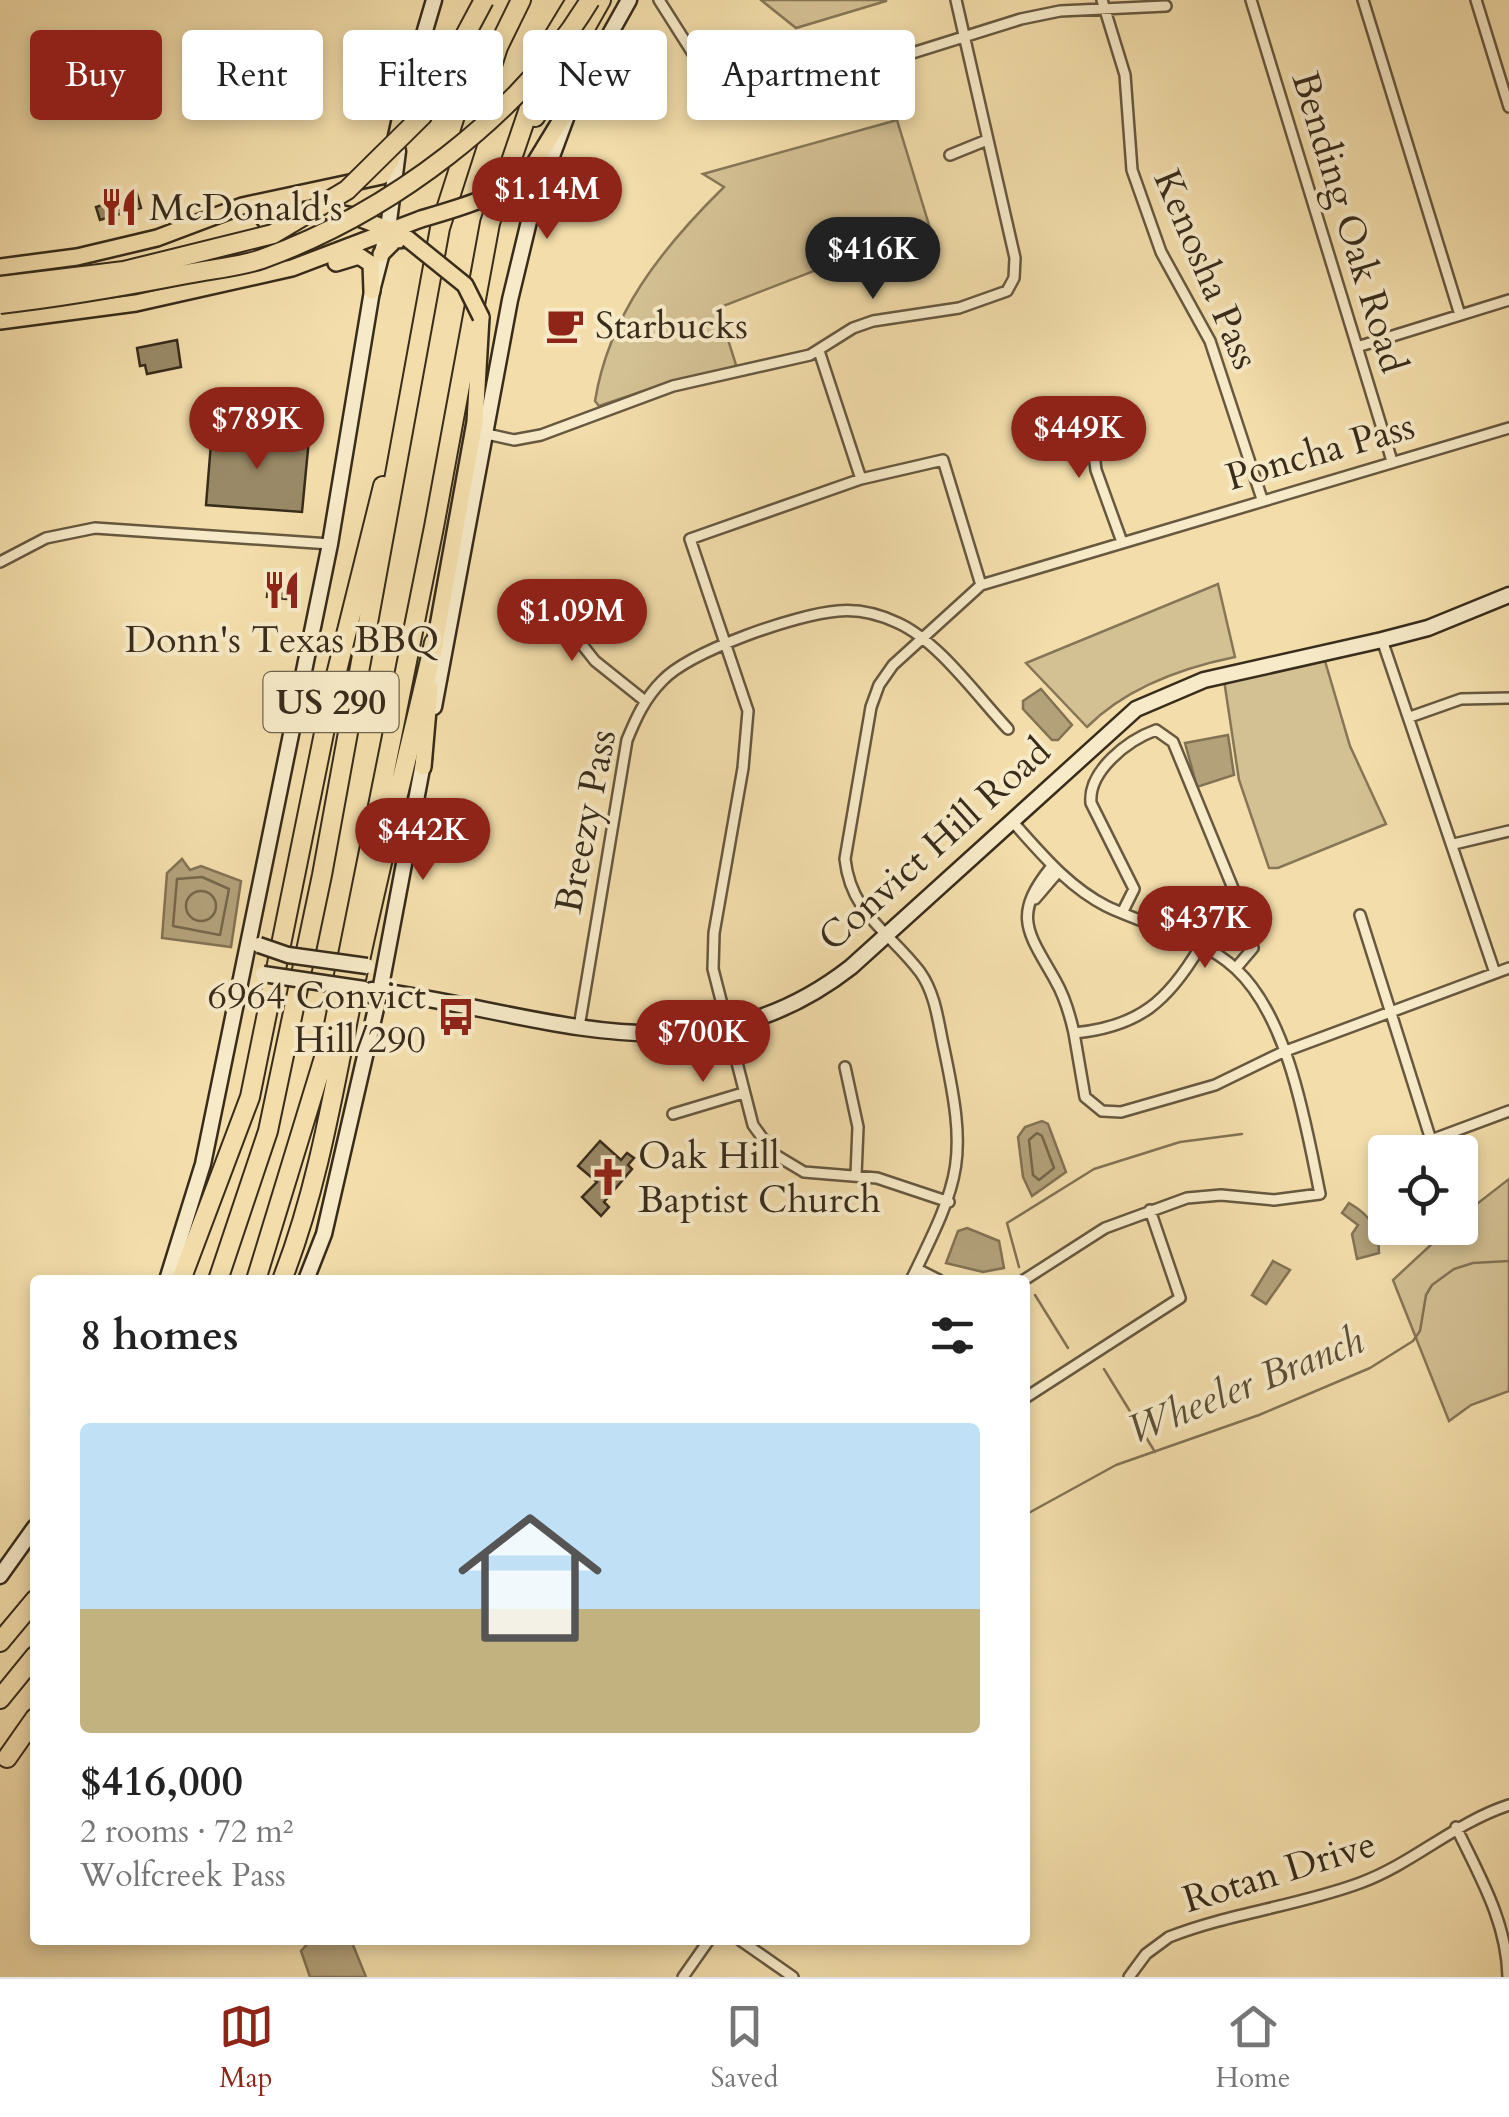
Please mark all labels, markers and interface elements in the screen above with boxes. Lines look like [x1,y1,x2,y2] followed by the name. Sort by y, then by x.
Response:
[30,30,162,120] chip: Buy
[182,30,323,120] chip: Rent
[343,30,503,120] chip: Filters
[523,30,667,120] chip: New
[687,30,915,120] chip: Apartment
[1279,65,1420,379] street label: Bending Oak Road
[466,157,628,242] pin: $1.14M
[1141,162,1271,377] street label: Kenosha Pass
[494,167,600,211] text: $1.14M
[149,182,343,234] place label: McDonald's
[98,186,140,228] restaurant icon: McDonald's
[803,217,943,302] pin: $416K
[827,227,919,271] text: $416K
[595,300,748,352] place label: Starbucks
[544,304,586,346] cafe icon: Starbucks
[187,387,327,472] pin: $789K
[1009,396,1149,481] pin: $449K
[211,397,303,441] text: $789K
[1220,400,1421,504] street label: Poncha Pass
[1033,406,1125,450] text: $449K
[261,569,303,611] restaurant icon: Donn's Texas BBQ
[491,579,653,664] pin: $1.09M
[519,589,625,633] text: $1.09M
[125,614,439,666] place label: Donn's Texas BBQ
[264,672,398,732] road number: US 290
[543,725,629,917] street label: Breezy Pass
[807,726,1062,963] street label: Convict Hill Road
[353,798,493,883] pin: $442K
[377,808,469,852] text: $442K
[1135,886,1275,971] pin: $437K
[1159,896,1251,940] text: $437K
[208,970,426,1066] place label: 6964 Convict Hill/290
[435,996,477,1038] bus stop icon: 6964 Convict Hill/290
[633,1000,773,1085] pin: $700K
[657,1010,749,1054] text: $700K
[638,1130,881,1226] place label: Oak Hill Baptist Church
[1368,1135,1478,1245] map controls
[1368,1135,1478,1245] button: locate
[587,1156,629,1198] church icon: Oak Hill Baptist Church
[80,1307,238,1364] text: 8 homes
[925,1308,980,1363] icon: filters
[1120,1313,1372,1458] water label: Wheeler Branch
[440,1488,620,1668] icon: home
[80,1753,243,1810] text: $416,000
[80,1810,293,1854] text: 2 rooms · 72 m²
[1177,1818,1382,1926] street label: Rotan Drive
[80,1854,286,1898] text: Wolfcreek Pass
[219,1999,274,2097] tab: Map
[711,1999,778,2097] tab: Saved
[1216,1999,1290,2097] tab: Home

